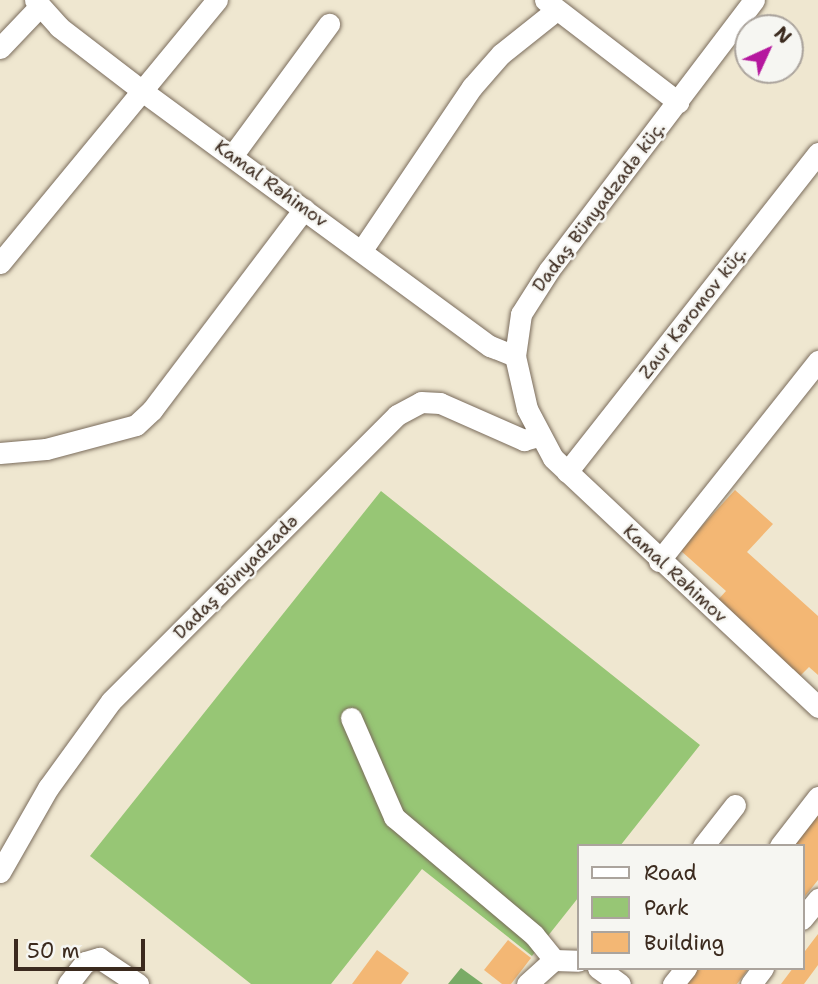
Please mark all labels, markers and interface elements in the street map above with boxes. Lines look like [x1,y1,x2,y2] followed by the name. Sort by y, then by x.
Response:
[734,14,804,84] north arrow
[769,21,797,49] text: N
[528,118,670,296] street label: Dadaş Bünyadzadə küç.
[210,136,332,232] street label: Kamal Rəhimov
[635,243,751,383] street label: Zaur Kəromov küç.
[169,510,303,644] street label: Dadaş Bünyadzadə
[618,520,732,628] street label: Kamal Rəhimov
[576,844,804,970] legend
[644,859,697,887] text: Road
[644,894,689,922] text: Park
[18,925,149,969] scale bar
[644,929,724,957] text: Building
[27,937,80,965] text: 50 m

